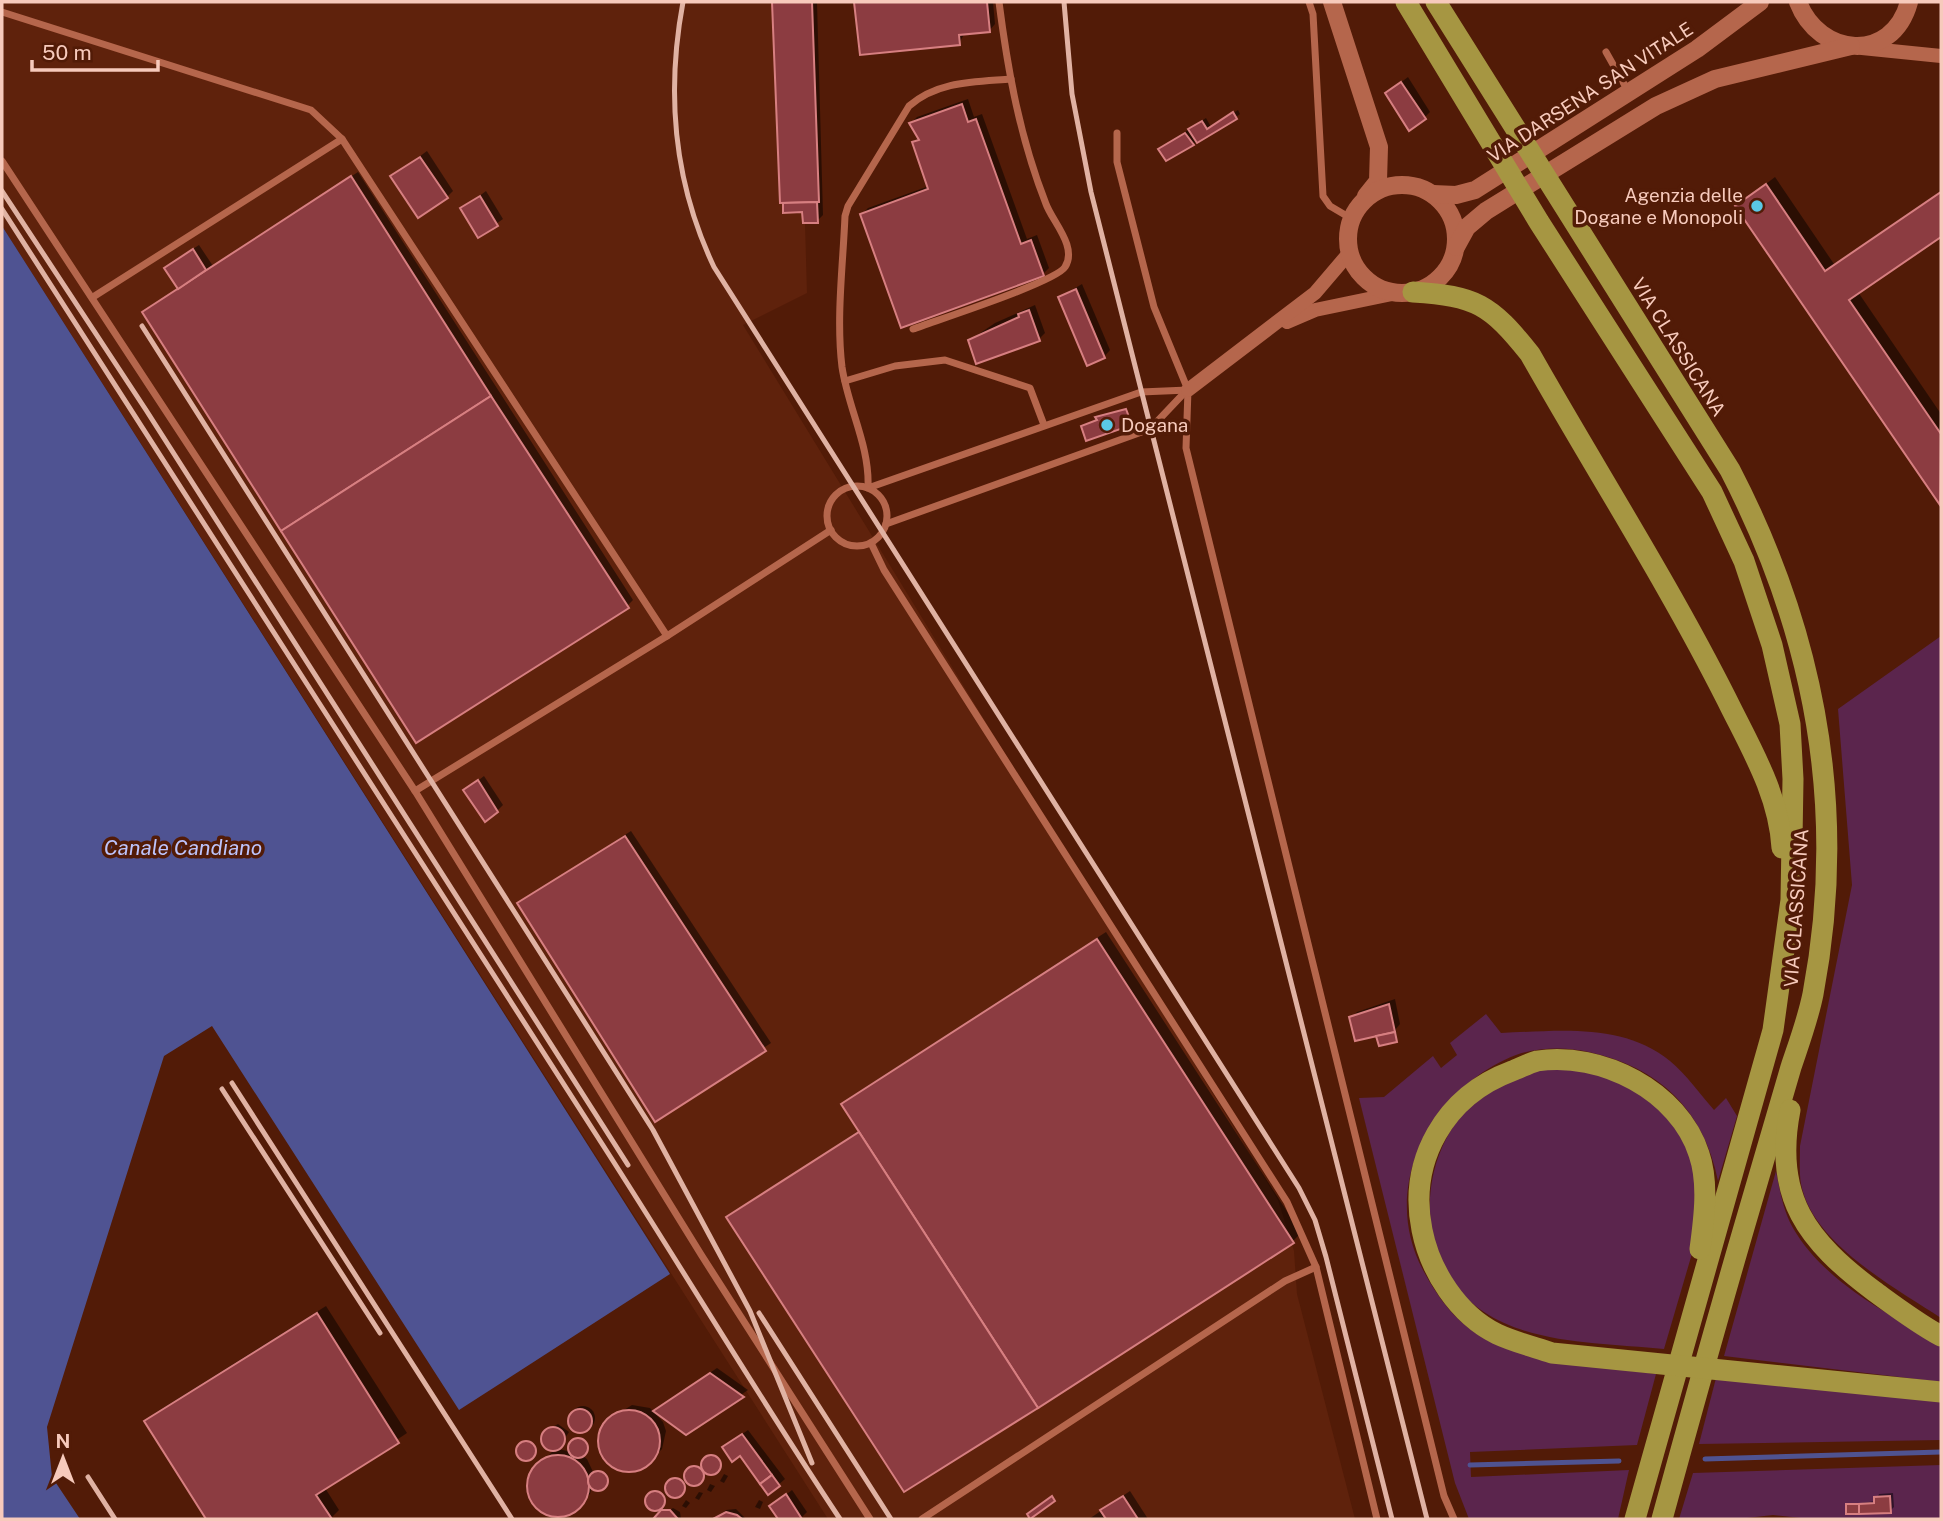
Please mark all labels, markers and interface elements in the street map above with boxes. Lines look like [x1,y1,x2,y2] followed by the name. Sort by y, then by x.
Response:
[1483,17,1697,167] street label: VIA DARSENA SAN VITALE
[32,28,158,72] scale bar
[42,40,92,65] text: 50 m
[1574,184,1743,228] place label: Agenzia delle Dogane e Monopoli
[1749,198,1765,214] marker: Agenzia delle Dogane e Monopoli
[1628,274,1730,420] street label: VIA CLASSICANA
[1121,414,1188,436] place label: Dogana
[1099,417,1115,433] marker: Dogana
[1779,828,1813,988] street label: VIA CLASSICANA
[104,835,262,860] water label: Canale Candiano
[28,1423,98,1493] north arrow
[56,1430,70,1452] text: N

